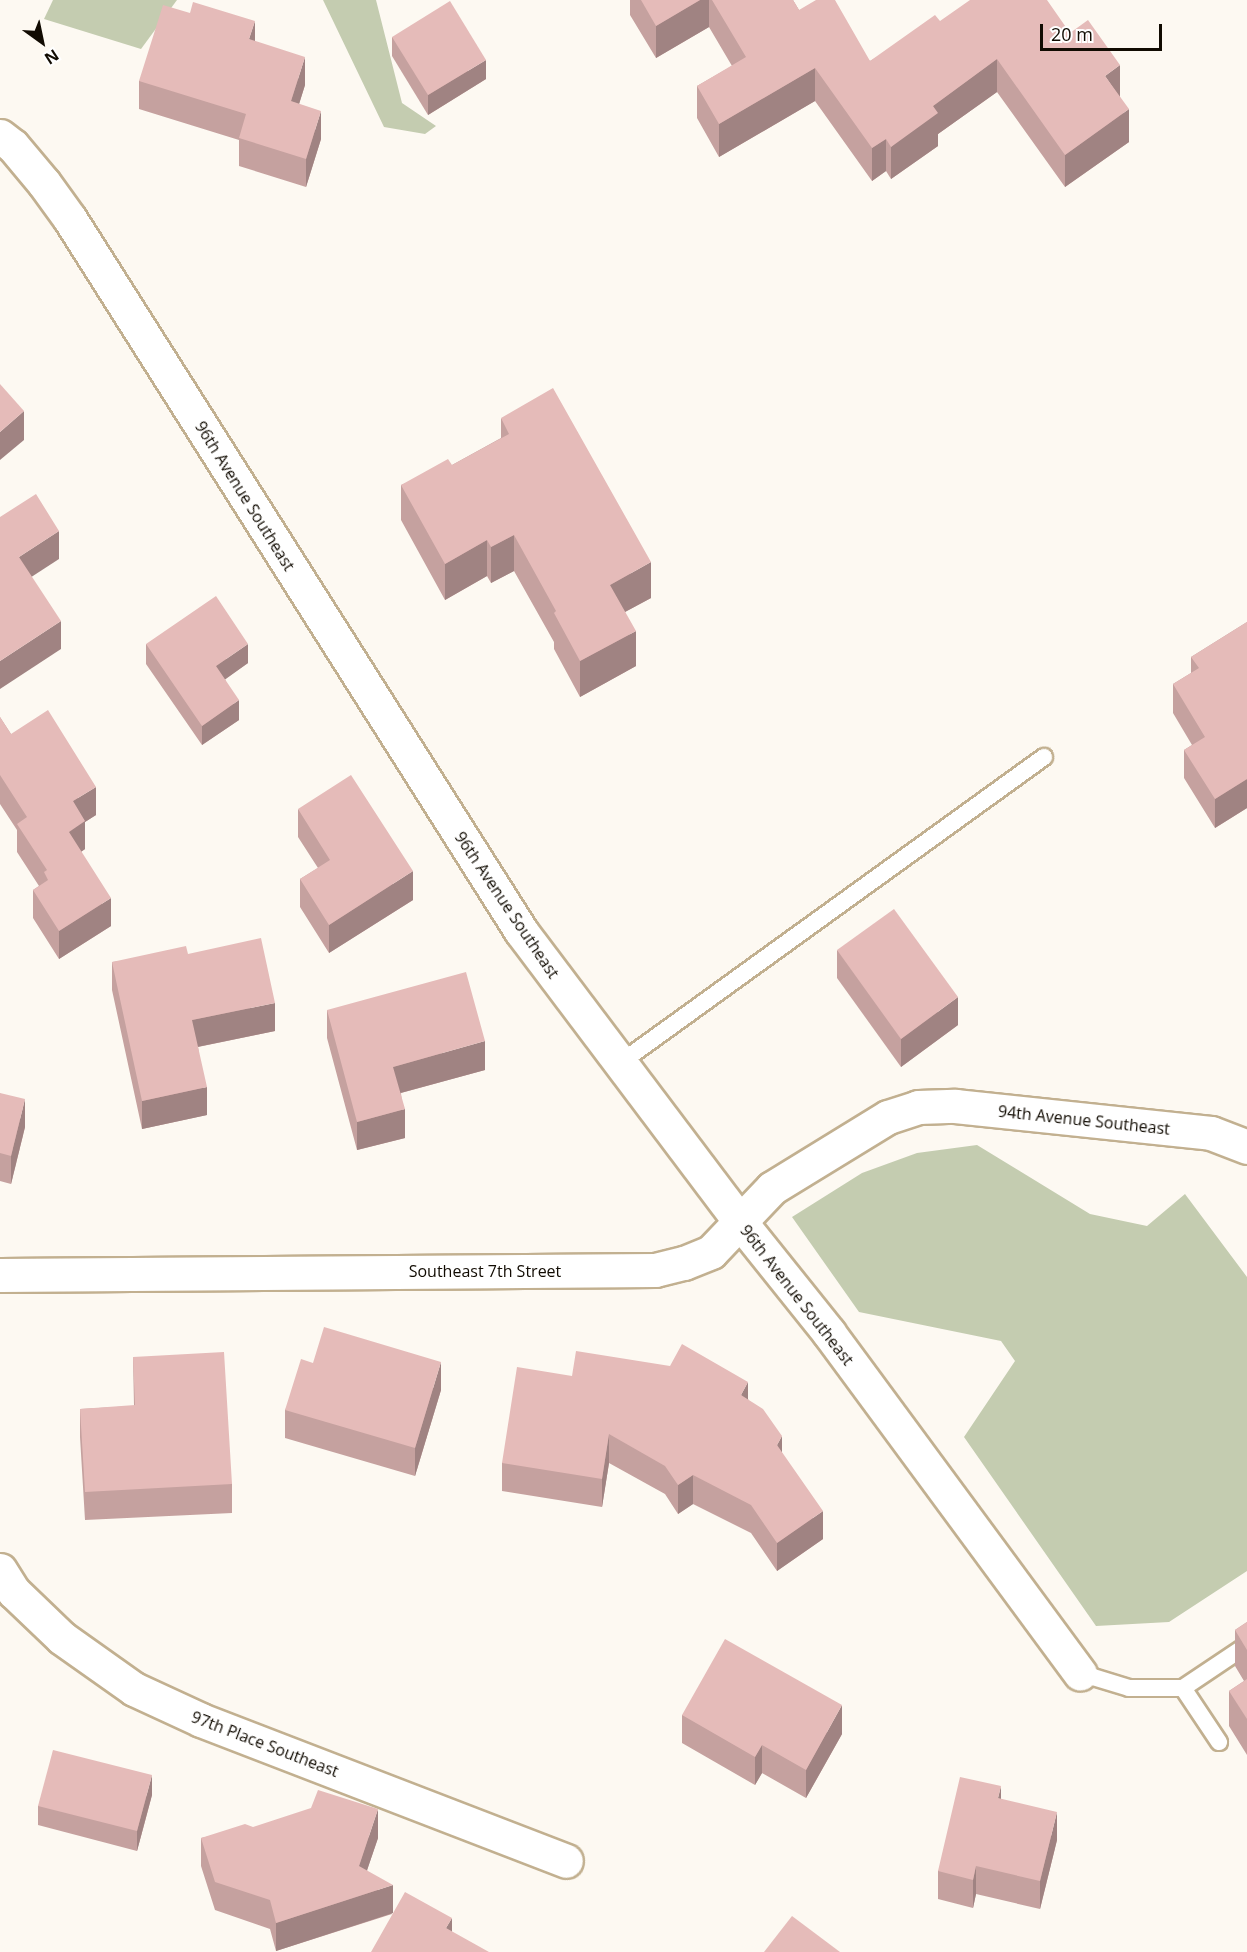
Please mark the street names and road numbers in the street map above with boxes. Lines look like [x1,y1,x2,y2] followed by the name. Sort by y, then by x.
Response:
[191,418,299,574] street label: 96th Avenue Southeast
[451,828,563,982] street label: 96th Avenue Southeast
[997,1101,1171,1139] street label: 94th Avenue Southeast
[736,1221,858,1369] street label: 96th Avenue Southeast
[409,1261,561,1281] street label: Southeast 7th Street
[189,1707,341,1781] street label: 97th Place Southeast

